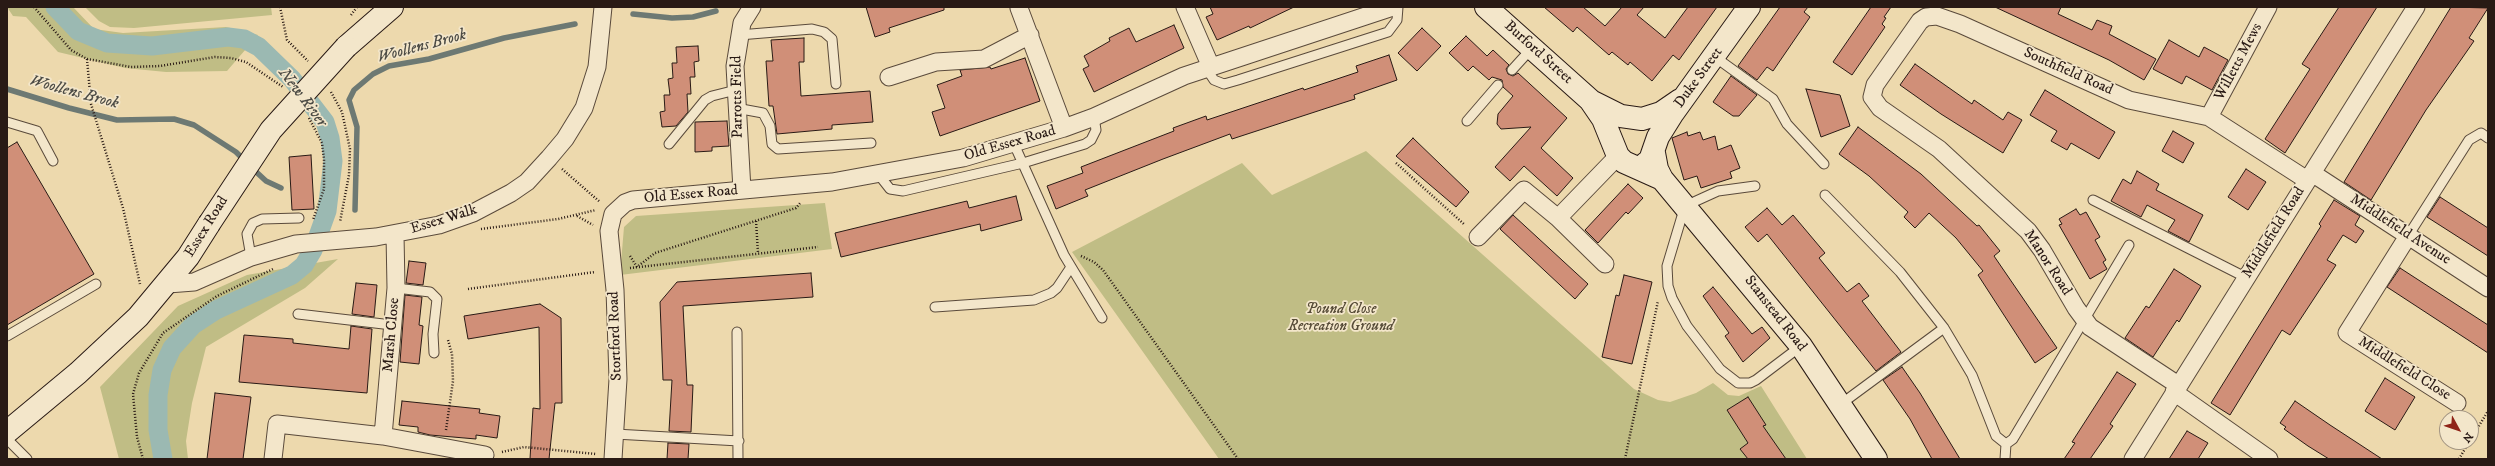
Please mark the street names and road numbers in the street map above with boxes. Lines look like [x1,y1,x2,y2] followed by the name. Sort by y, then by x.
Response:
[1500,18,1576,88] street label: Burford Street
[2211,20,2267,104] street label: Willetts Mews
[1671,44,1727,112] street label: Duke Street
[2020,44,2116,100] street label: Southfield Road
[728,56,748,138] street label: Parrotts Field
[962,122,1058,166] street label: Old Essex Road
[643,182,739,208] street label: Old Essex Road
[2239,184,2309,282] street label: Middlefield Road
[2346,191,2454,269] street label: Middlefield Avenue
[181,193,233,261] street label: Essex Road
[409,201,479,239] street label: Essex Walk
[2019,227,2075,299] street label: Manor Road
[1740,273,1810,355] street label: Stanstead Road
[605,291,627,381] street label: Stortford Road
[380,297,404,373] street label: Marsh Close
[2354,333,2454,405] street label: Middlefield Close

